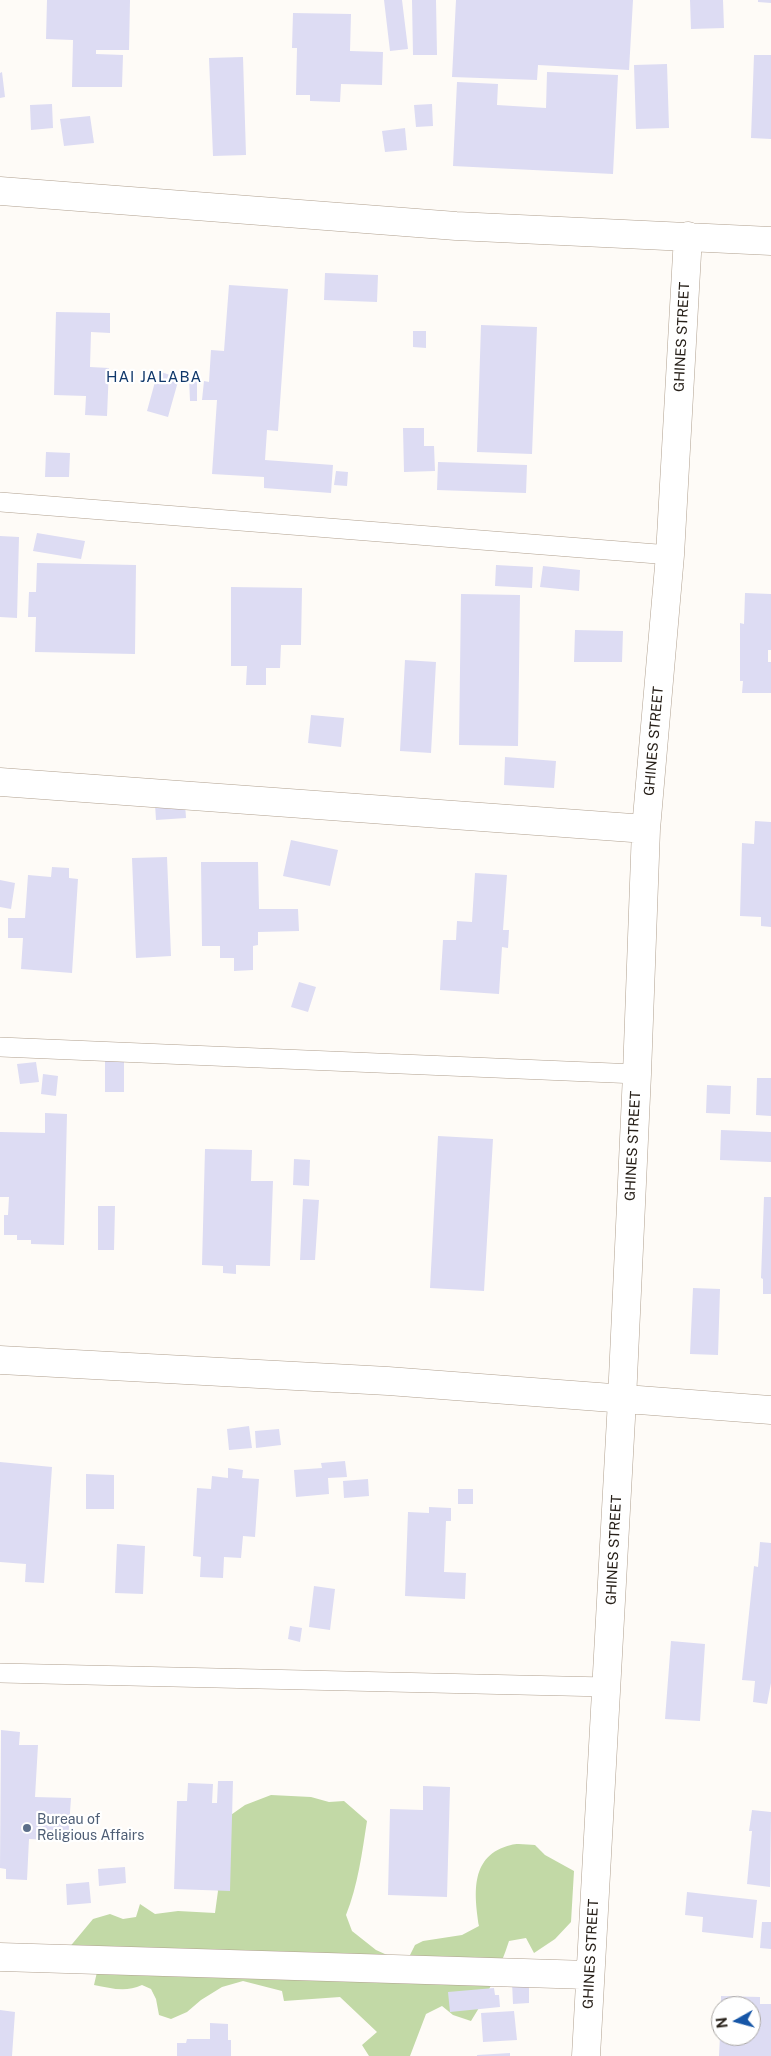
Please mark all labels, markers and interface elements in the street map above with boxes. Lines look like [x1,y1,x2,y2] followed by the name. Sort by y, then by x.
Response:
[671,282,693,392] street label: GHINES STREET
[105,368,203,386] district label: HAI JALABA
[641,685,667,797] street label: GHINES STREET
[622,1091,644,1201] street label: GHINES STREET
[603,1495,625,1605] street label: GHINES STREET
[37,1812,144,1844] place label: Bureau of Religious Affairs
[21,1822,33,1834] marker: Bureau of Religious Affairs
[580,1899,602,2009] street label: GHINES STREET
[711,1996,761,2046] north arrow
[713,2016,731,2029] text: N

